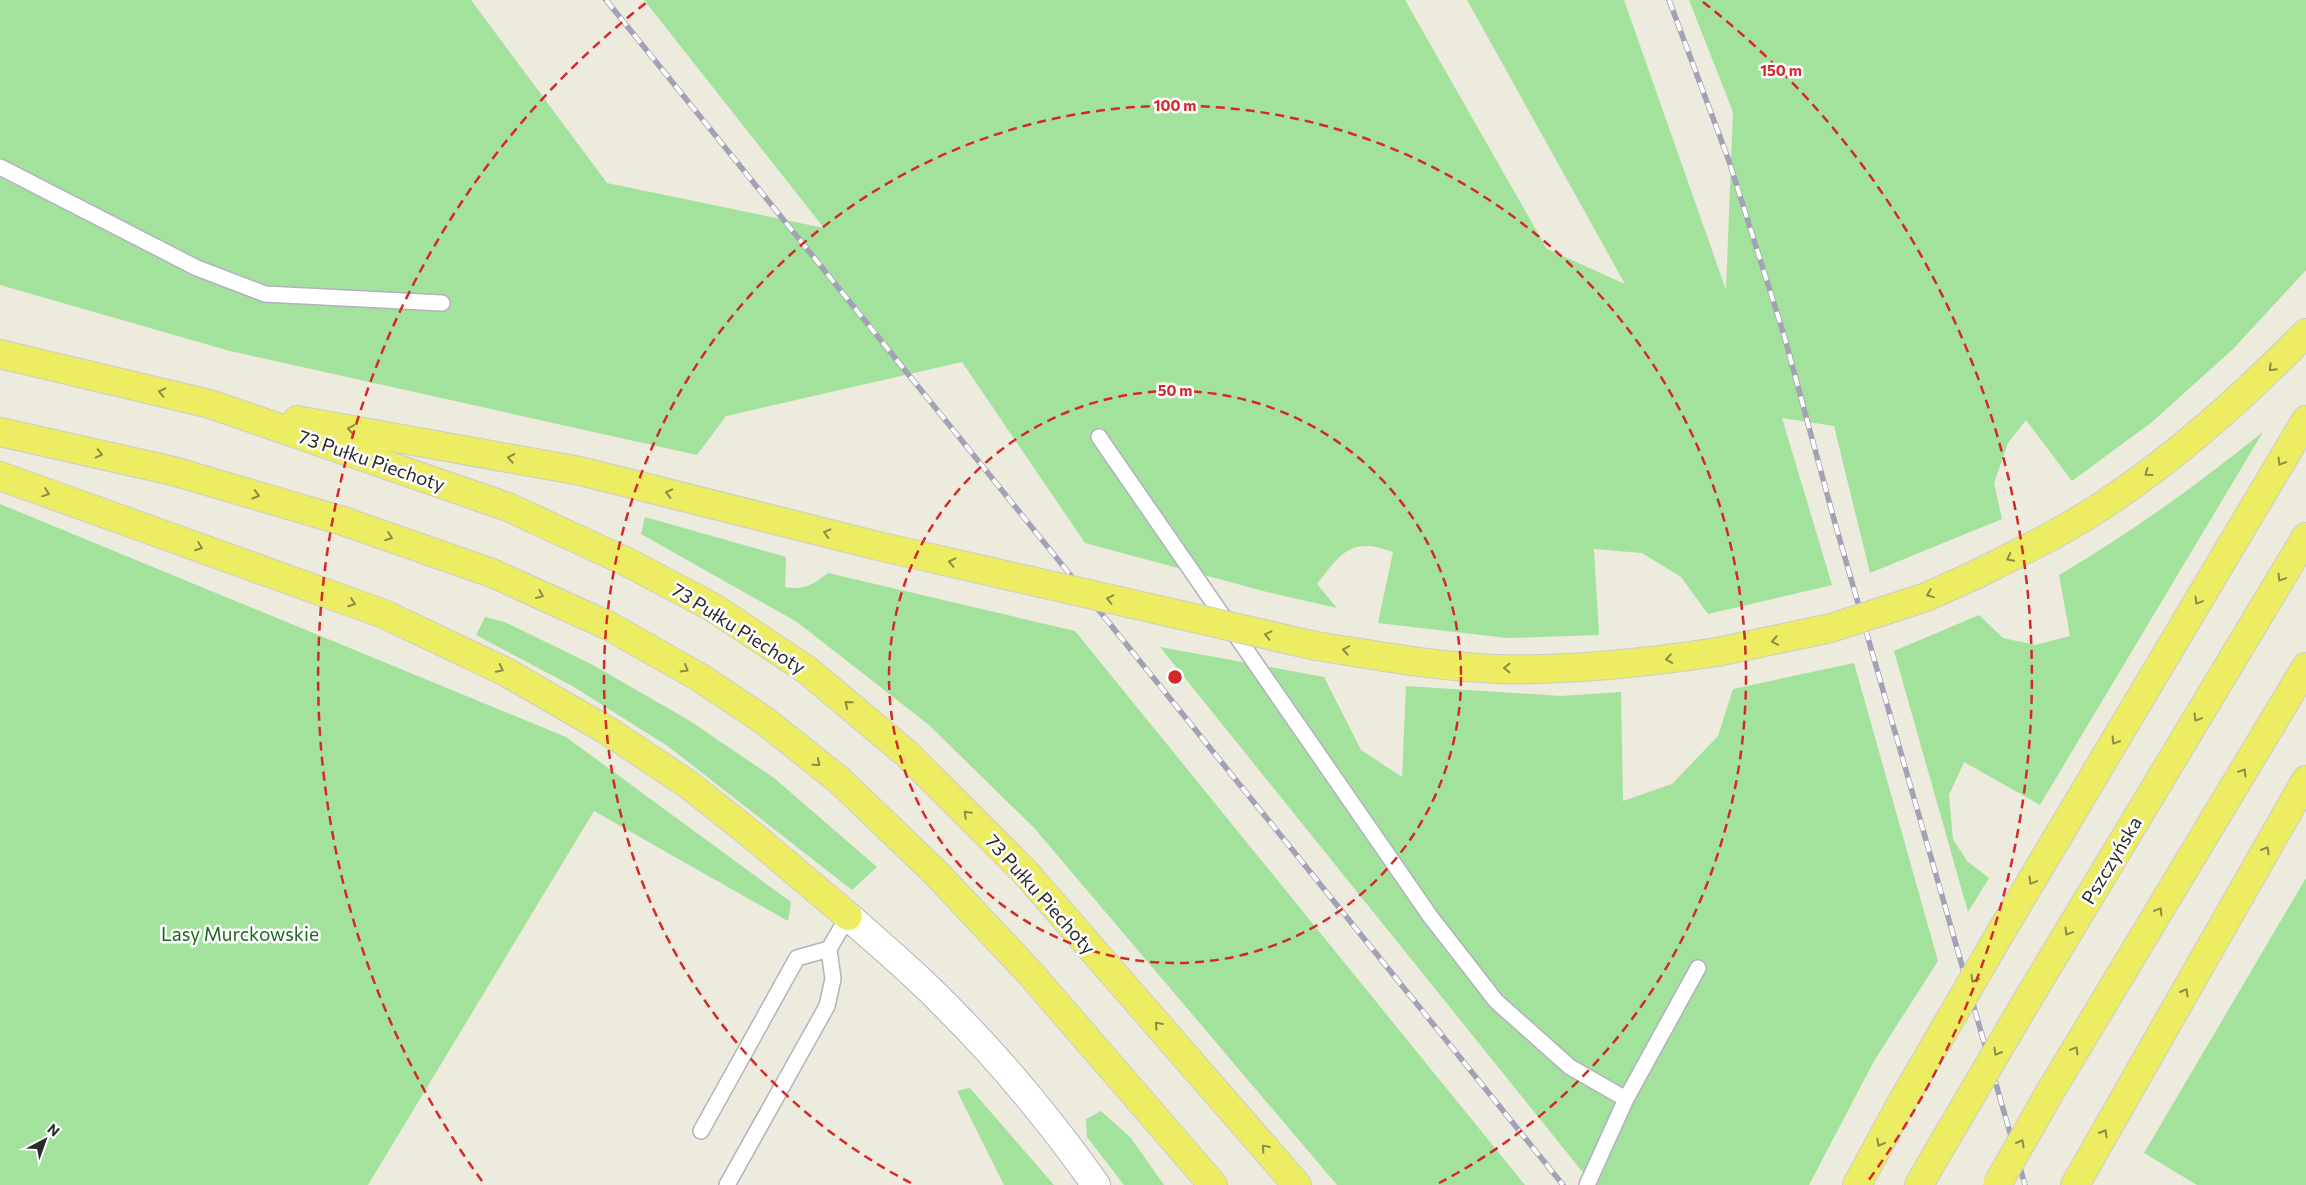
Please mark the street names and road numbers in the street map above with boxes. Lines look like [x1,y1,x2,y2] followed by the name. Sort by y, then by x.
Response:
[296,424,448,496] street label: 73 Pułku Piechoty
[668,578,810,678] street label: 73 Pułku Piechoty
[2076,812,2146,908] street label: Pszczyńska
[981,829,1101,959] street label: 73 Pułku Piechoty

